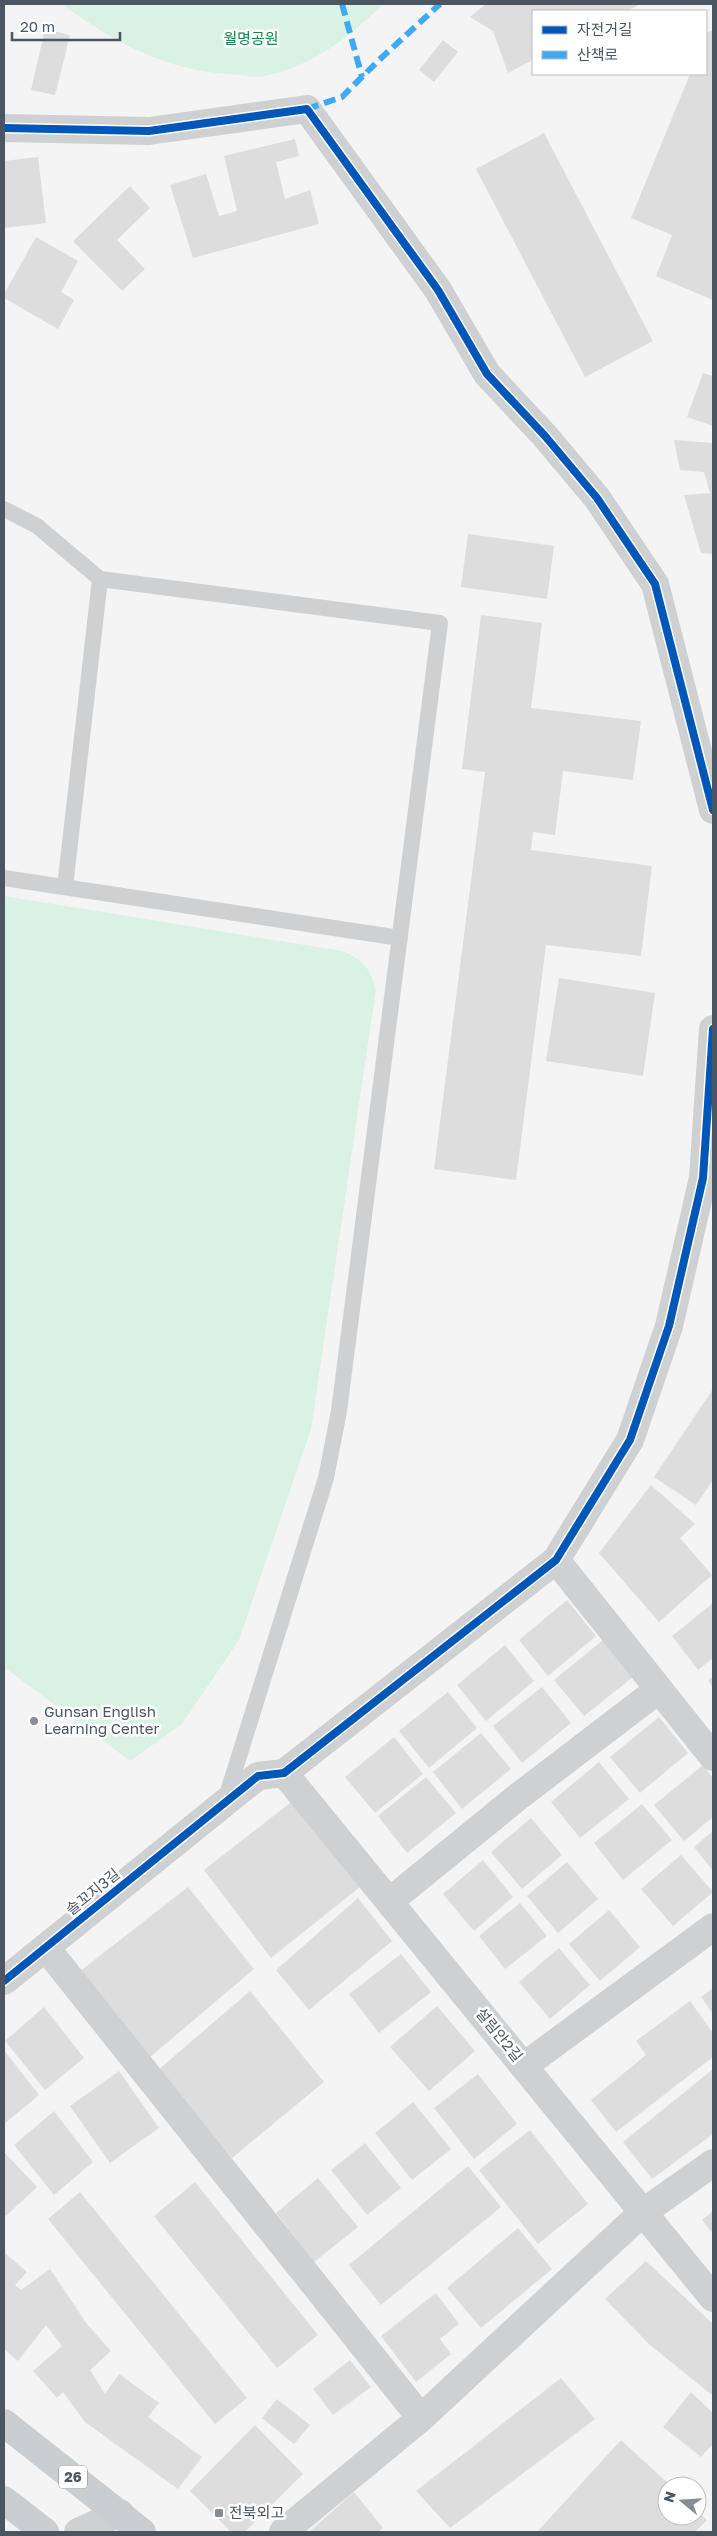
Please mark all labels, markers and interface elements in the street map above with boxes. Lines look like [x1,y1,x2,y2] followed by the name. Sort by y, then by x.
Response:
[12,10,120,42] scale bar
[532,10,707,75] legend
[20,17,55,35] text: 20 m
[577,20,632,38] text: 자전거길
[223,29,279,47] park label: 월명공원
[577,45,618,63] text: 산책로
[44,1702,160,1737] place label: Gunsan English Learning Center
[28,1715,40,1727] marker: Gunsan English Learning Center
[62,1864,123,1918] street label: 솔꼬지3길
[473,2004,527,2065] street label: 설림안2길
[59,2466,87,2488] road number: 26
[657,2476,707,2526] north arrow
[659,2489,679,2505] text: N
[229,2503,284,2521] place label: 전북외고
[213,2507,225,2519] marker: 전북외고

